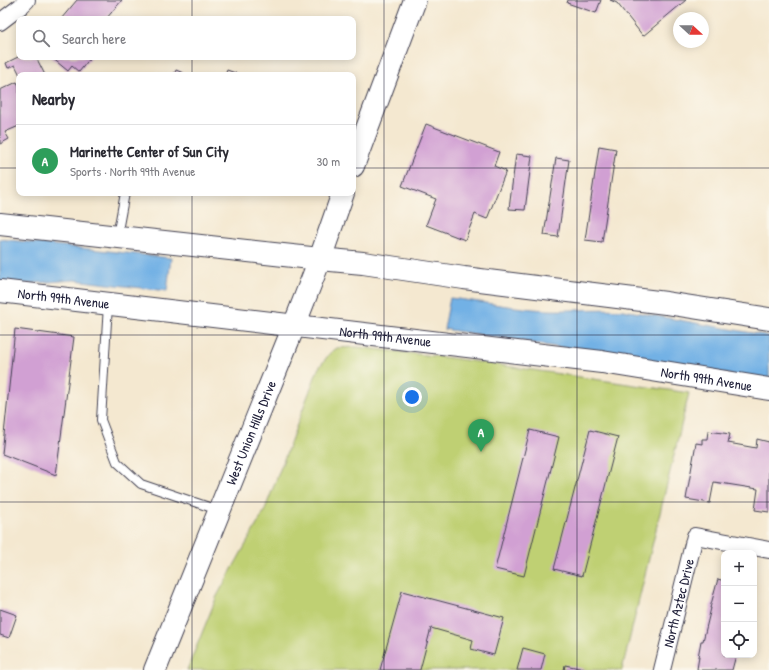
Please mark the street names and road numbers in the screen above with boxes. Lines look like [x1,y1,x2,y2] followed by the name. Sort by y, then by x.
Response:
[17,283,111,313] street label: North 99th Avenue
[338,321,433,351] street label: North 99th Avenue
[660,362,754,395] street label: North 99th Avenue
[221,377,280,487] street label: West Union Hills Drive
[658,556,698,649] street label: North Aztec Drive

